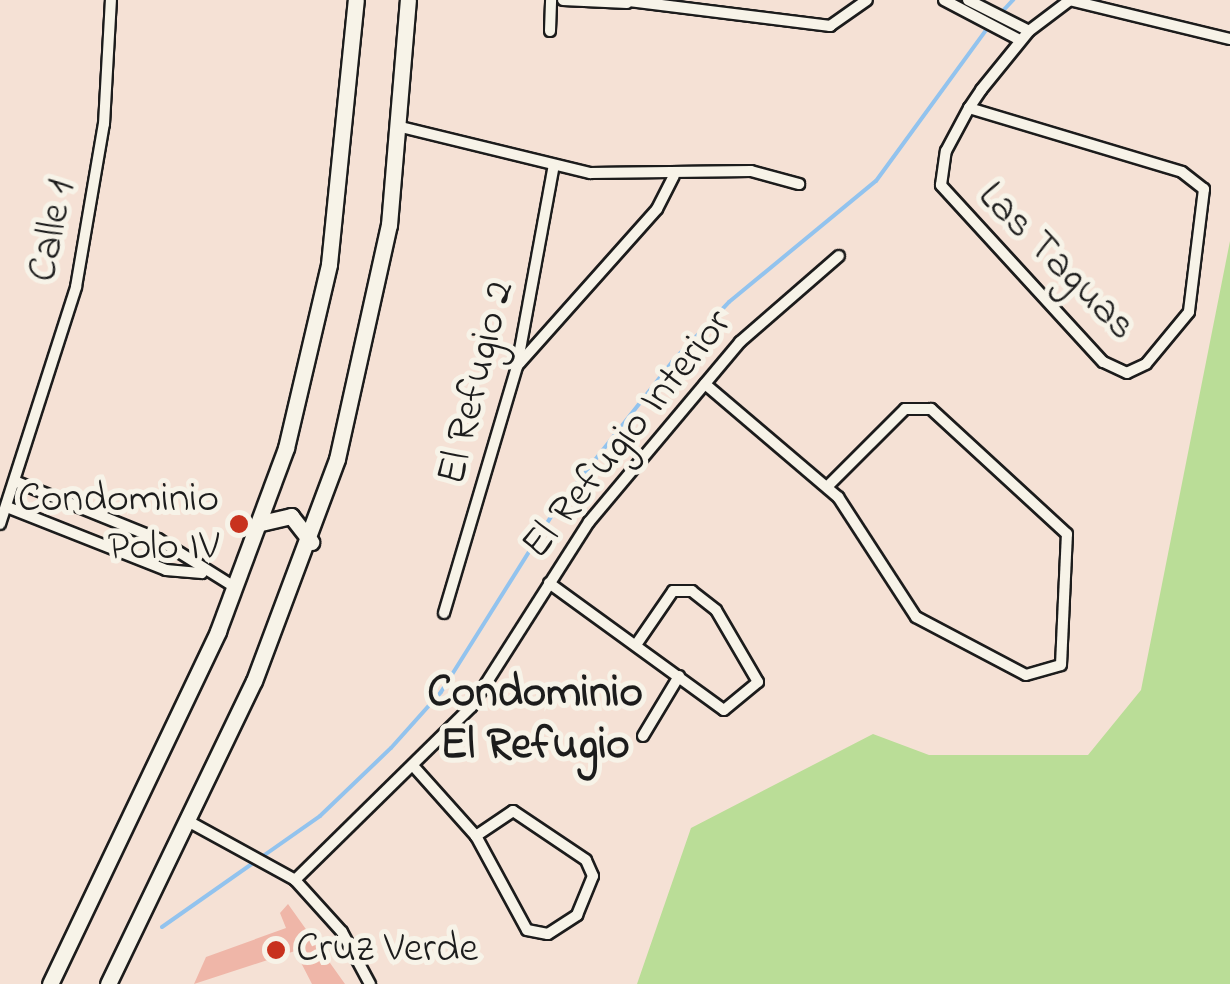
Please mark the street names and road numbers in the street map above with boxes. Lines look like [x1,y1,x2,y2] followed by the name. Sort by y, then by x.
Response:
[966,172,1146,352] street label: Las Taguas
[18,176,88,286] street label: Calle 1
[427,276,527,490] street label: El Refugio 2
[512,300,744,570] street label: El Refugio Interior

